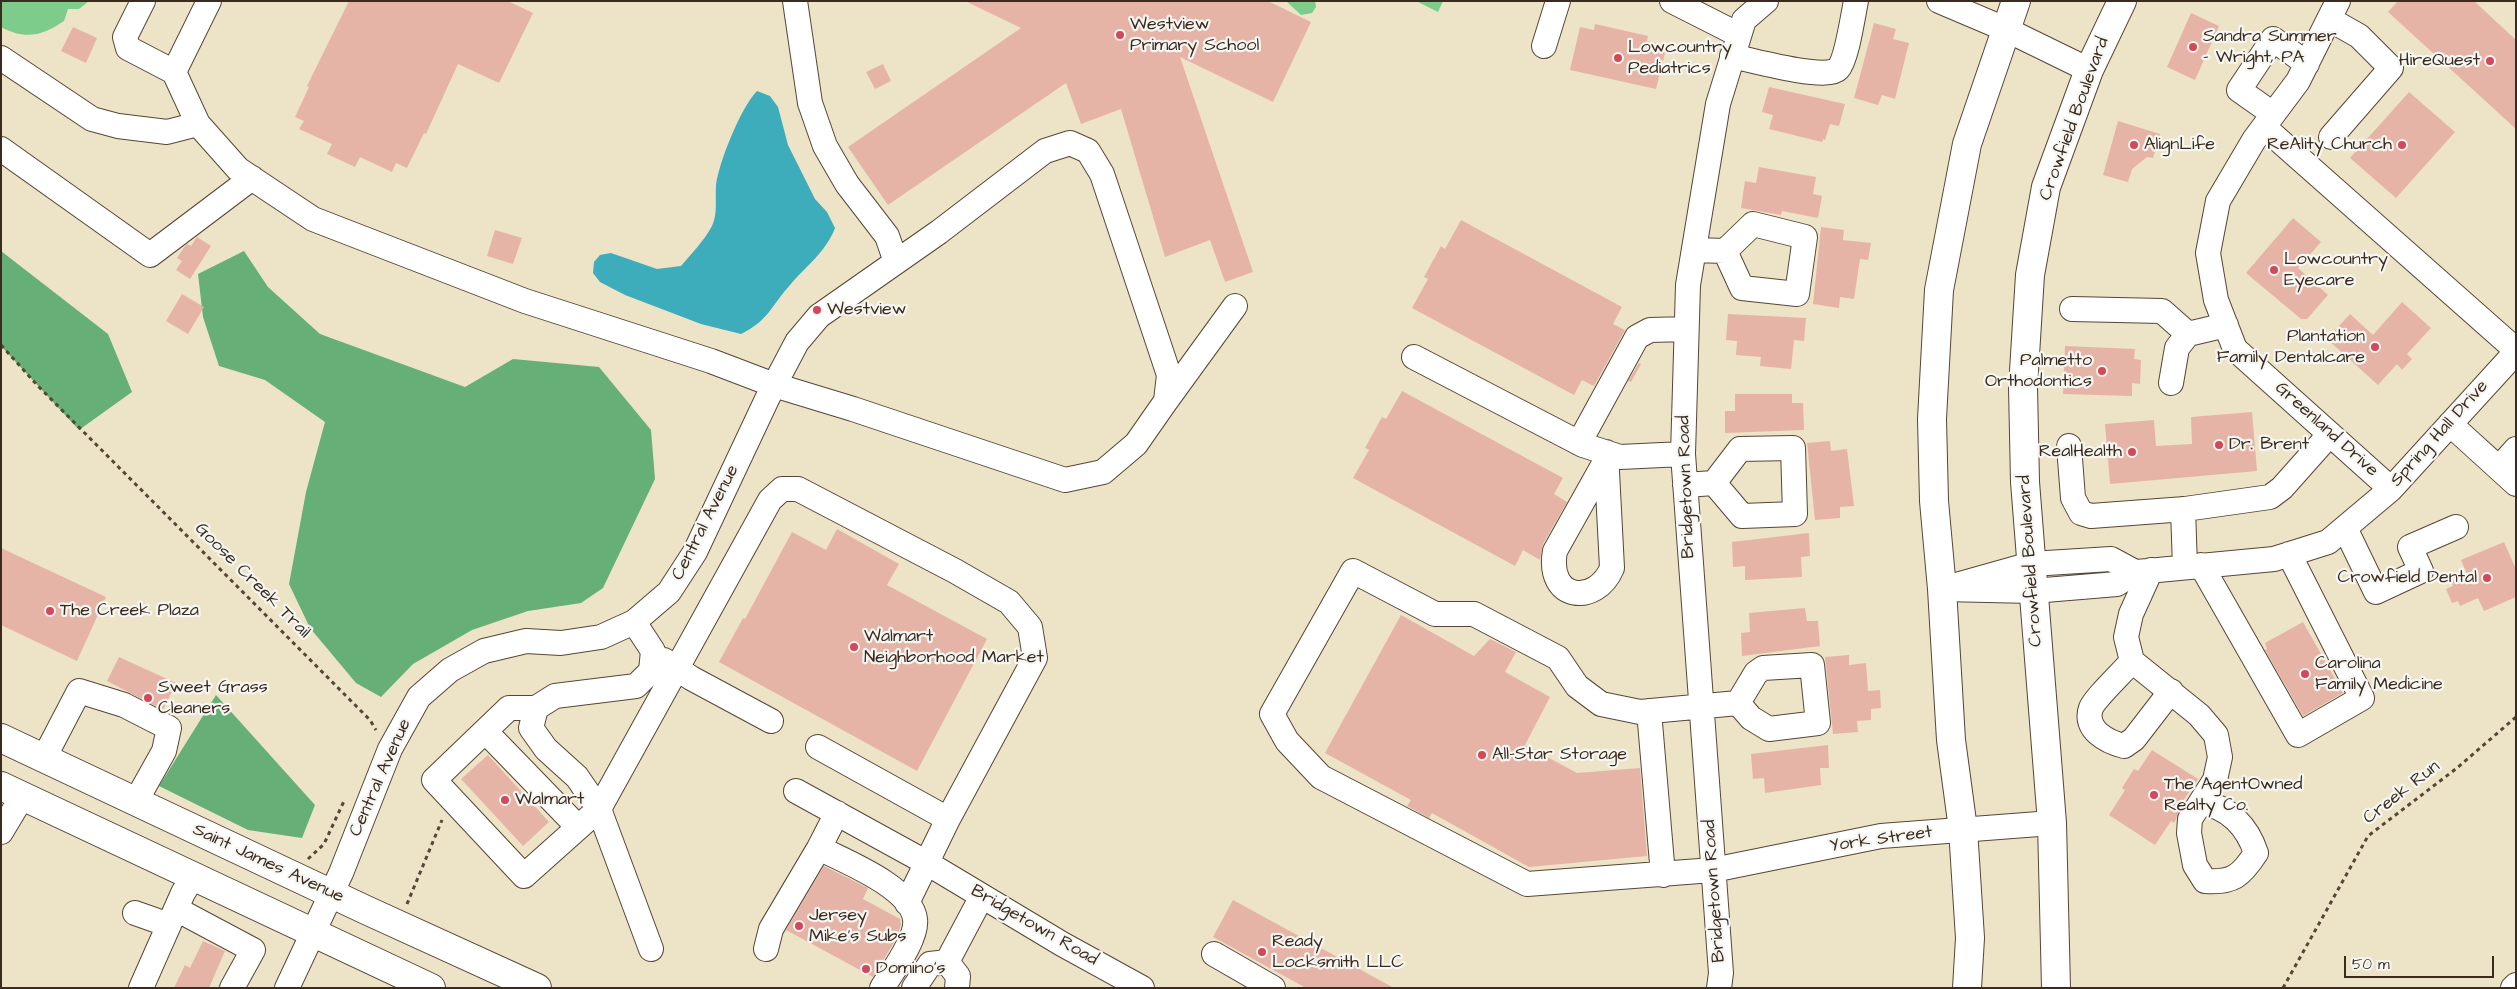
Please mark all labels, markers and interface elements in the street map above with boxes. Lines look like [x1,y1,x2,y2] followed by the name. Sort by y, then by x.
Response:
[1130,14,1259,56] place label: Westview Primary School
[2203,26,2337,68] place label: Sandra Summer - Wright, PA
[1114,29,1126,41] marker: Westview Primary School
[2035,34,2115,204] street label: Crowfield Boulevard
[1628,37,1732,80] place label: Lowcountry Pediatrics
[2187,41,2199,53] marker: Sandra Summer - Wright, PA
[2399,50,2480,72] place label: HireQuest
[1612,52,1624,64] marker: Lowcountry Pediatrics
[2484,55,2496,67] marker: HireQuest
[2144,134,2215,156] place label: AlignLife
[2267,134,2392,156] place label: ReAlity Church
[2128,139,2140,151] marker: AlignLife
[2396,139,2408,151] marker: ReAlity Church
[2284,249,2388,292] place label: Lowcountry Eyecare
[2268,264,2280,276] marker: Lowcountry Eyecare
[827,299,906,321] place label: Westview
[811,304,823,316] marker: Westview
[2217,326,2365,368] place label: Plantation Family Dentalcare
[2369,341,2381,353] marker: Plantation Family Dentalcare
[1985,350,2092,392] place label: Palmetto Orthodontics
[2096,365,2108,377] marker: Palmetto Orthodontics
[2386,376,2494,492] street label: Spring Hall Drive
[2270,378,2382,482] street label: Greenland Drive
[1674,415,1700,559] street label: Bridgetown Road
[2229,434,2309,456] place label: Dr. Brent
[2213,439,2225,451] marker: Dr. Brent
[2039,441,2122,463] place label: RealHealth
[2126,446,2138,458] marker: RealHealth
[668,462,744,584] street label: Central Avenue
[2014,474,2048,648] street label: Crowfield Boulevard
[190,519,314,643] street label: Goose Creek Trail
[2338,567,2477,589] place label: Crowfield Dental
[2481,572,2493,584] marker: Crowfield Dental
[60,600,199,622] place label: The Creek Plaza
[44,605,56,617] marker: The Creek Plaza
[864,626,1044,669] place label: Walmart Neighborhood Market
[848,641,860,653] marker: Walmart Neighborhood Market
[2315,653,2443,696] place label: Carolina Family Medicine
[2299,668,2311,680] marker: Carolina Family Medicine
[158,677,268,720] place label: Sweet Grass Cleaners
[142,692,154,704] marker: Sweet Grass Cleaners
[345,716,417,840] street label: Central Avenue
[1492,744,1627,766] place label: All-Star Storage
[1476,749,1488,761] marker: All-Star Storage
[2359,756,2445,830] street label: Creek Run
[2164,774,2302,816] place label: The AgentOwned Realty Co.
[515,789,584,811] place label: Walmart
[2148,789,2160,801] marker: The AgentOwned Realty Co.
[499,794,511,806] marker: Walmart
[1699,819,1731,963] street label: Bridgetown Road
[189,820,347,908] street label: Saint James Avenue
[1828,822,1934,858] street label: York Street
[967,881,1101,971] street label: Bridgetown Road
[809,905,906,948] place label: Jersey Mike's Subs
[793,920,805,932] marker: Jersey Mike's Subs
[1272,931,1404,974] place label: Ready Locksmith LLC
[1256,946,1268,958] marker: Ready Locksmith LLC
[2347,946,2497,978] scale bar
[2352,954,2390,975] text: 50 m
[876,958,946,980] place label: Domino's
[860,963,872,975] marker: Domino's

